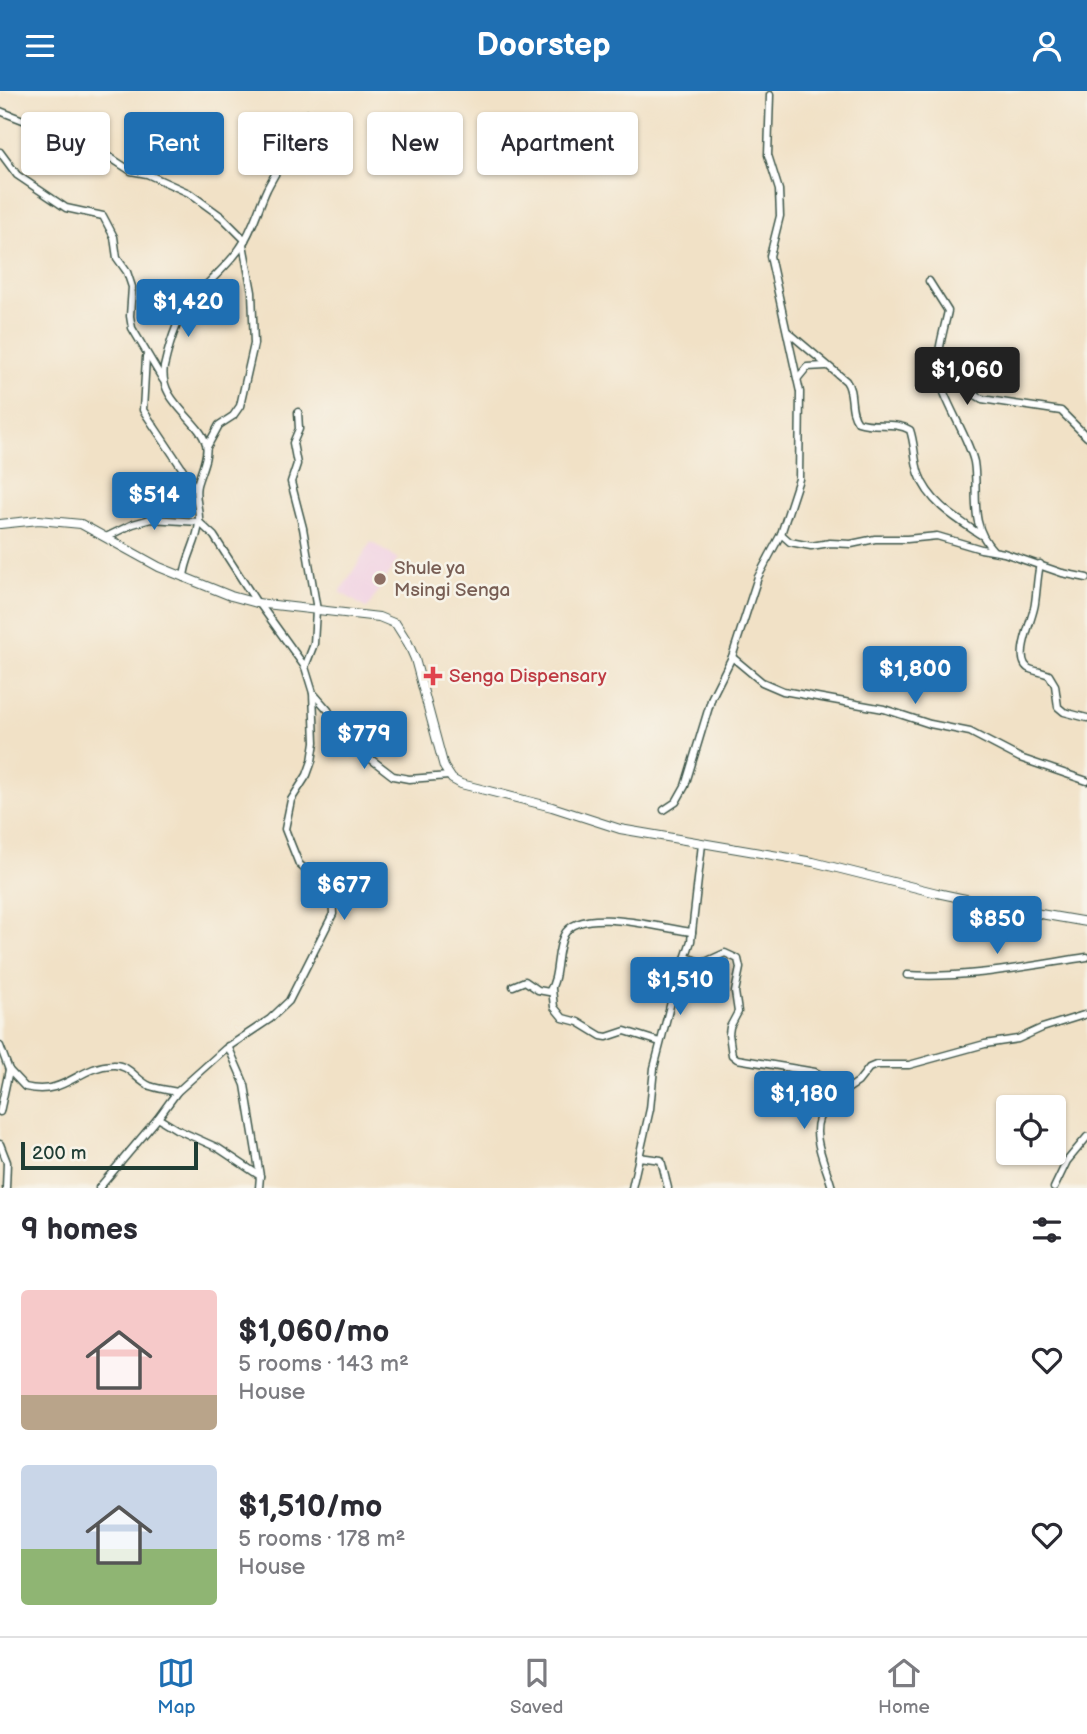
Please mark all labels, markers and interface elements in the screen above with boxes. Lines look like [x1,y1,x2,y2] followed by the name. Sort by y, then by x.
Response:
[476,26,611,65] text: Doorstep
[21,27,59,65] icon: menu
[1028,27,1066,65] icon: person
[21,112,110,175] chip: Buy
[124,112,224,175] chip: Rent
[238,112,353,175] chip: Filters
[367,112,463,175] chip: New
[477,112,638,175] chip: Apartment
[131,279,245,339] pin: $1,420
[152,288,224,316] text: $1,420
[910,347,1024,407] pin: $1,060
[931,356,1003,384] text: $1,060
[113,473,195,532] pin: $514
[128,481,180,509] text: $514
[394,557,510,602] place label: Shule ya Msingi Senga
[372,571,388,587] marker: Shule ya Msingi Senga
[858,647,972,706] pin: $1,800
[879,655,951,683] text: $1,800
[449,665,607,688] place label: Senga Dispensary
[423,666,443,686] marker: Senga Dispensary
[323,711,405,771] pin: $779
[337,720,391,748] text: $779
[303,863,385,922] pin: $677
[317,871,371,899] text: $677
[956,897,1038,956] pin: $850
[969,905,1025,933] text: $850
[623,957,737,1017] pin: $1,510
[646,966,714,994] text: $1,510
[747,1072,861,1131] pin: $1,180
[770,1080,838,1108] text: $1,180
[996,1095,1066,1165] map controls
[996,1095,1066,1165] button: locate
[21,1139,198,1171] scale bar
[32,1142,86,1165] text: 200 m
[1028,1211,1066,1249] icon: filters
[21,1212,138,1248] text: 9 homes
[238,1314,389,1350] text: $1,060/mo
[77,1318,161,1402] icon: home
[1028,1341,1066,1379] icon: heart
[238,1350,409,1378] text: 5 rooms · 143 m²
[238,1378,305,1406] text: House
[238,1489,382,1525] text: $1,510/mo
[77,1493,161,1577] icon: home
[1028,1516,1066,1554] icon: heart
[238,1525,406,1553] text: 5 rooms · 178 m²
[238,1553,305,1581] text: House
[157,1654,195,1719] tab: Map
[510,1654,563,1719] tab: Saved
[878,1654,930,1719] tab: Home

